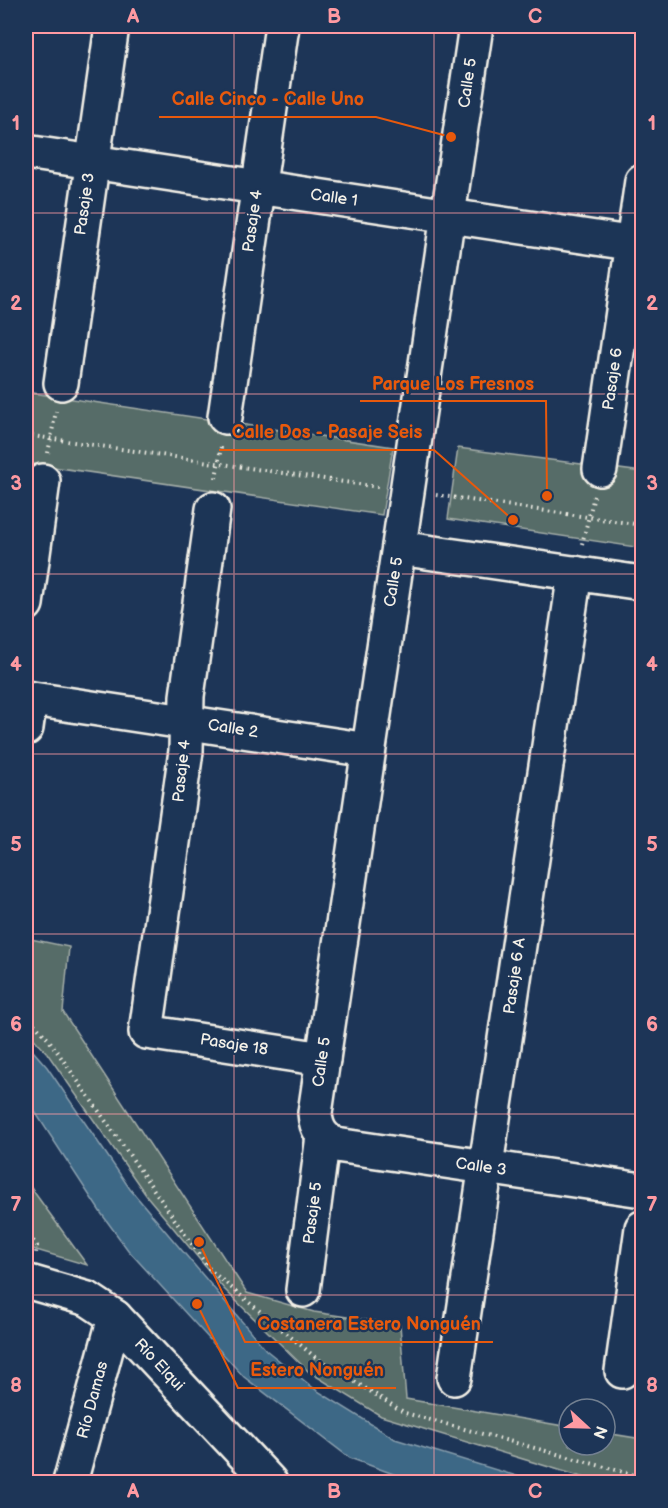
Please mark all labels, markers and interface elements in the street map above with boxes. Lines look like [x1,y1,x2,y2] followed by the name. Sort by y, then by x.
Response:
[126,5,140,29] text: A
[327,5,341,29] text: B
[528,5,542,29] text: C
[455,57,481,109] street label: Calle 5
[159,81,376,117] callout: Calle Cinco - Calle Uno
[172,89,364,110] text: Calle Cinco - Calle Uno
[12,112,20,136] text: 1
[648,112,656,136] text: 1
[71,171,99,236] street label: Pasaje 3
[309,185,359,211] street label: Calle 1
[239,188,267,253] street label: Pasaje 4
[10,292,22,316] text: 2
[646,292,658,316] text: 2
[599,346,627,411] street label: Pasaje 6
[360,365,546,401] callout: Parque Los Fresnos
[372,374,534,395] text: Parque Los Fresnos
[219,414,434,450] callout: Calle Dos - Pasaje Seis
[232,422,422,443] text: Calle Dos - Pasaje Seis
[10,472,22,496] text: 3
[646,472,658,496] text: 3
[381,556,407,608] street label: Calle 5
[10,653,22,677] text: 4
[646,653,658,677] text: 4
[206,716,260,742] street label: Calle 2
[169,739,195,803] street label: Pasaje 4
[10,833,22,857] text: 5
[646,833,658,857] text: 5
[500,936,530,1015] street label: Pasaje 6 A
[10,1013,22,1037] text: 6
[646,1013,658,1037] text: 6
[199,1030,269,1060] street label: Pasaje 18
[309,1036,335,1088] street label: Calle 5
[454,1154,508,1180] street label: Calle 3
[300,1181,326,1245] street label: Pasaje 5
[10,1193,22,1217] text: 7
[646,1193,658,1217] text: 7
[245,1306,493,1342] callout: Costanera Estero Nonguén
[257,1314,481,1335] text: Costanera Estero Nonguén
[130,1335,188,1395] street label: Río Elqui
[238,1352,396,1388] callout: Estero Nonguén
[74,1359,112,1441] street label: Río Damas
[250,1360,384,1381] text: Estero Nonguén
[10,1374,22,1398] text: 8
[646,1374,658,1398] text: 8
[557,1397,617,1457] north arrow
[588,1423,611,1441] text: N
[126,1480,140,1504] text: A
[327,1480,341,1504] text: B
[528,1480,542,1504] text: C

